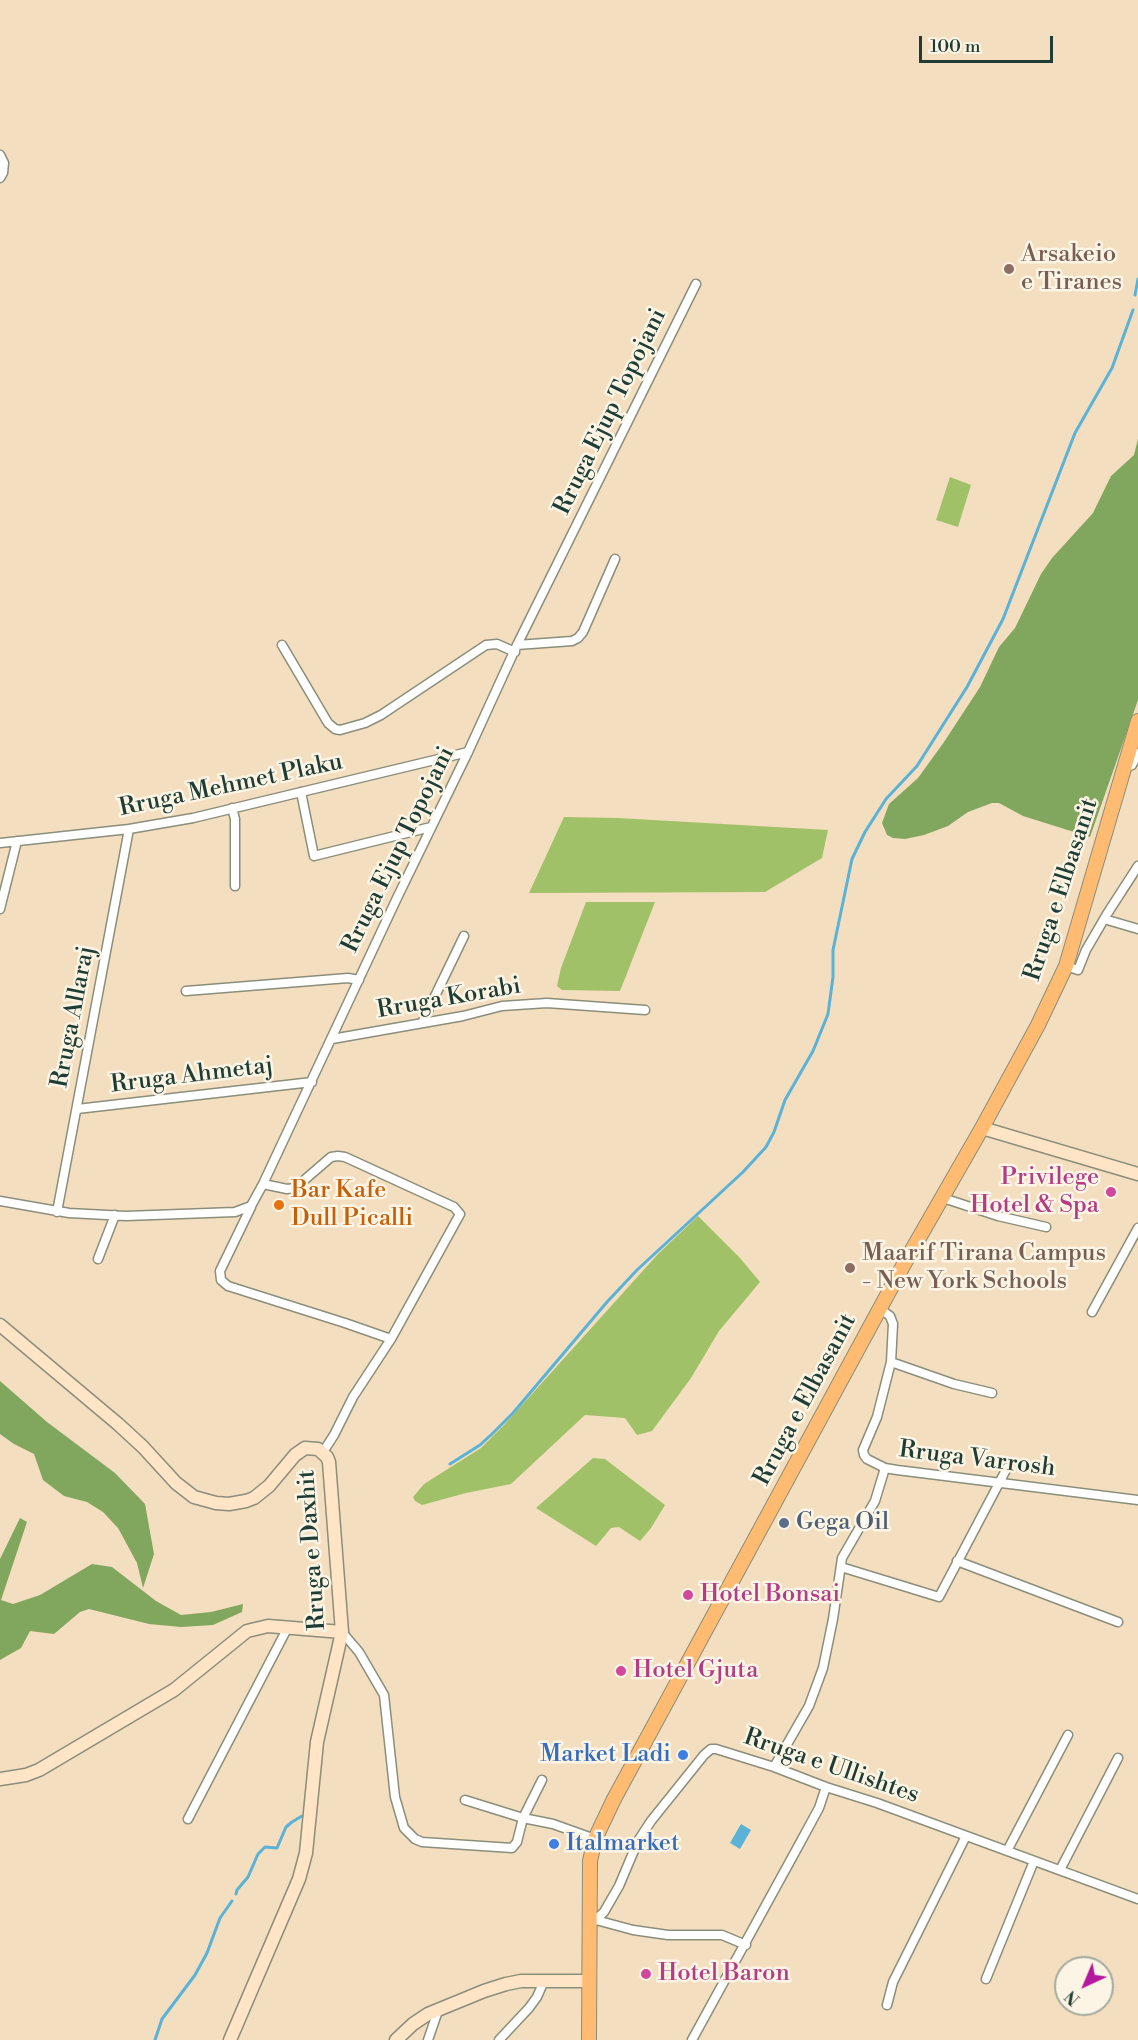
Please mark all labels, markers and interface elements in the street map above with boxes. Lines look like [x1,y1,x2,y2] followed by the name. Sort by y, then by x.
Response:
[922,24,1056,62] scale bar
[930,35,981,58] text: 100 m
[1021,241,1122,297] place label: Arsakeio e Tiranes
[1002,262,1016,276] marker: Arsakeio e Tiranes
[549,304,673,520] street label: Rruga Ejup Topojani
[337,742,461,958] street label: Rruga Ejup Topojani
[117,748,345,824] street label: Rruga Mehmet Plaku
[1019,795,1105,985] street label: Rruga e Elbasanit
[46,944,102,1090] street label: Rruga Allaraj
[375,972,523,1026] street label: Rruga Korabi
[109,1052,275,1100] street label: Rruga Ahmetaj
[970,1164,1099,1220] place label: Privilege Hotel & Spa
[291,1177,413,1233] place label: Bar Kafe Dull Picalli
[1104,1185,1118,1199] marker: Privilege Hotel & Spa
[272,1198,286,1212] marker: Bar Kafe Dull Picalli
[862,1240,1106,1296] place label: Maarif Tirana Campus - New York Schools
[843,1261,857,1275] marker: Maarif Tirana Campus - New York Schools
[749,1309,863,1491] street label: Rruga e Elbasanit
[897,1436,1057,1484] street label: Rruga Varrosh
[293,1469,333,1631] street label: Rruga e Daxhit
[796,1509,889,1537] place label: Gega Oil
[777,1516,791,1530] marker: Gega Oil
[700,1581,840,1609] place label: Hotel Bonsai
[681,1588,695,1602] marker: Hotel Bonsai
[633,1657,758,1685] place label: Hotel Gjuta
[614,1664,628,1678] marker: Hotel Gjuta
[740,1724,922,1810] street label: Rruga e Ullishtes
[540,1741,671,1769] place label: Market Ladi
[676,1748,690,1762] marker: Market Ladi
[566,1830,679,1858] place label: Italmarket
[547,1837,561,1851] marker: Italmarket
[1054,1956,1114,2016] north arrow
[658,1960,790,1988] place label: Hotel Baron
[639,1967,653,1981] marker: Hotel Baron
[1061,1986,1084,2009] text: N

